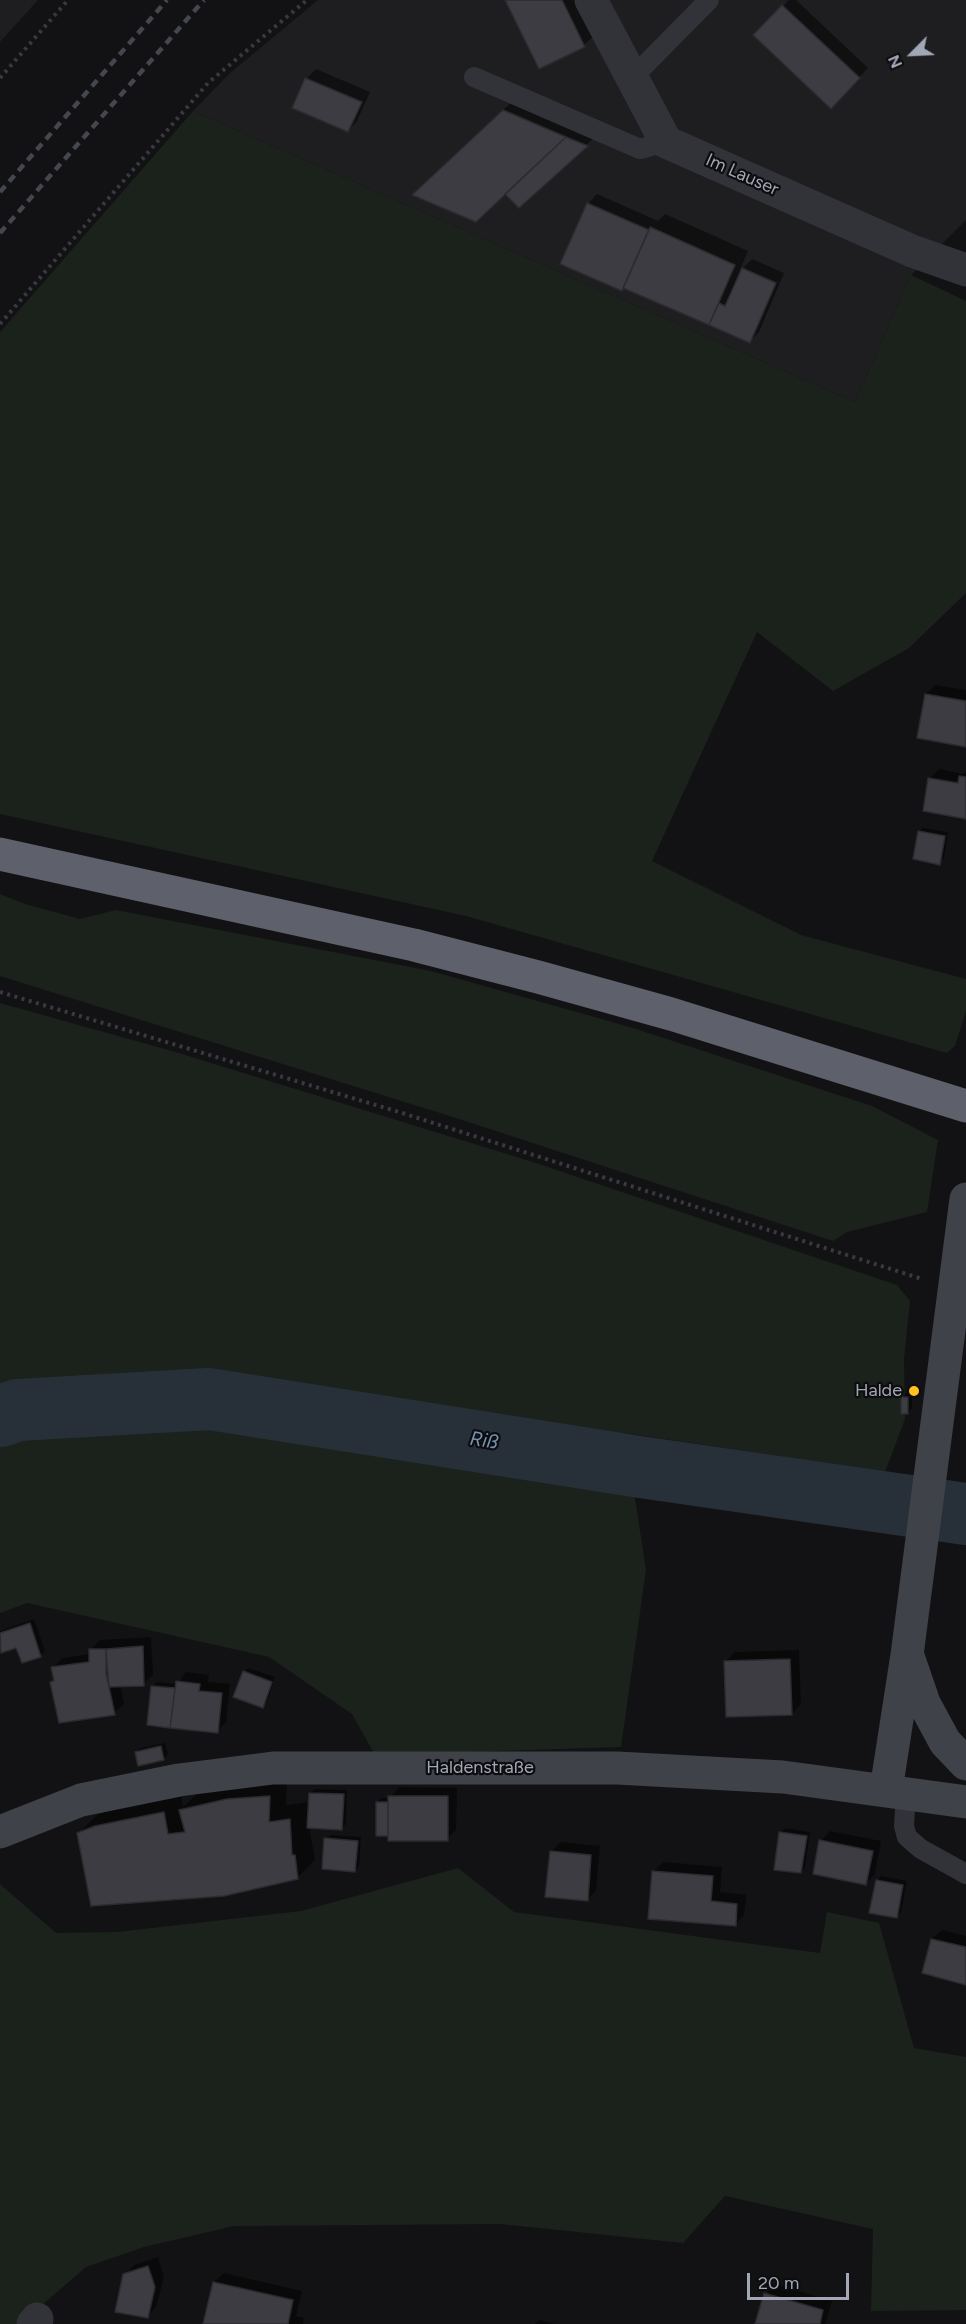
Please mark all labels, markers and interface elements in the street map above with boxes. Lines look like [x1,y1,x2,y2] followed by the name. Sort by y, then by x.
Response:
[882,24,942,84] north arrow
[884,52,906,71] text: N
[702,149,782,201] street label: Im Lauser
[855,1380,902,1402] place label: Halde
[907,1384,921,1398] marker: Halde
[468,1427,500,1455] water label: Riß
[426,1757,534,1779] street label: Haldenstraße
[750,2261,852,2299] scale bar
[758,2272,799,2294] text: 20 m

